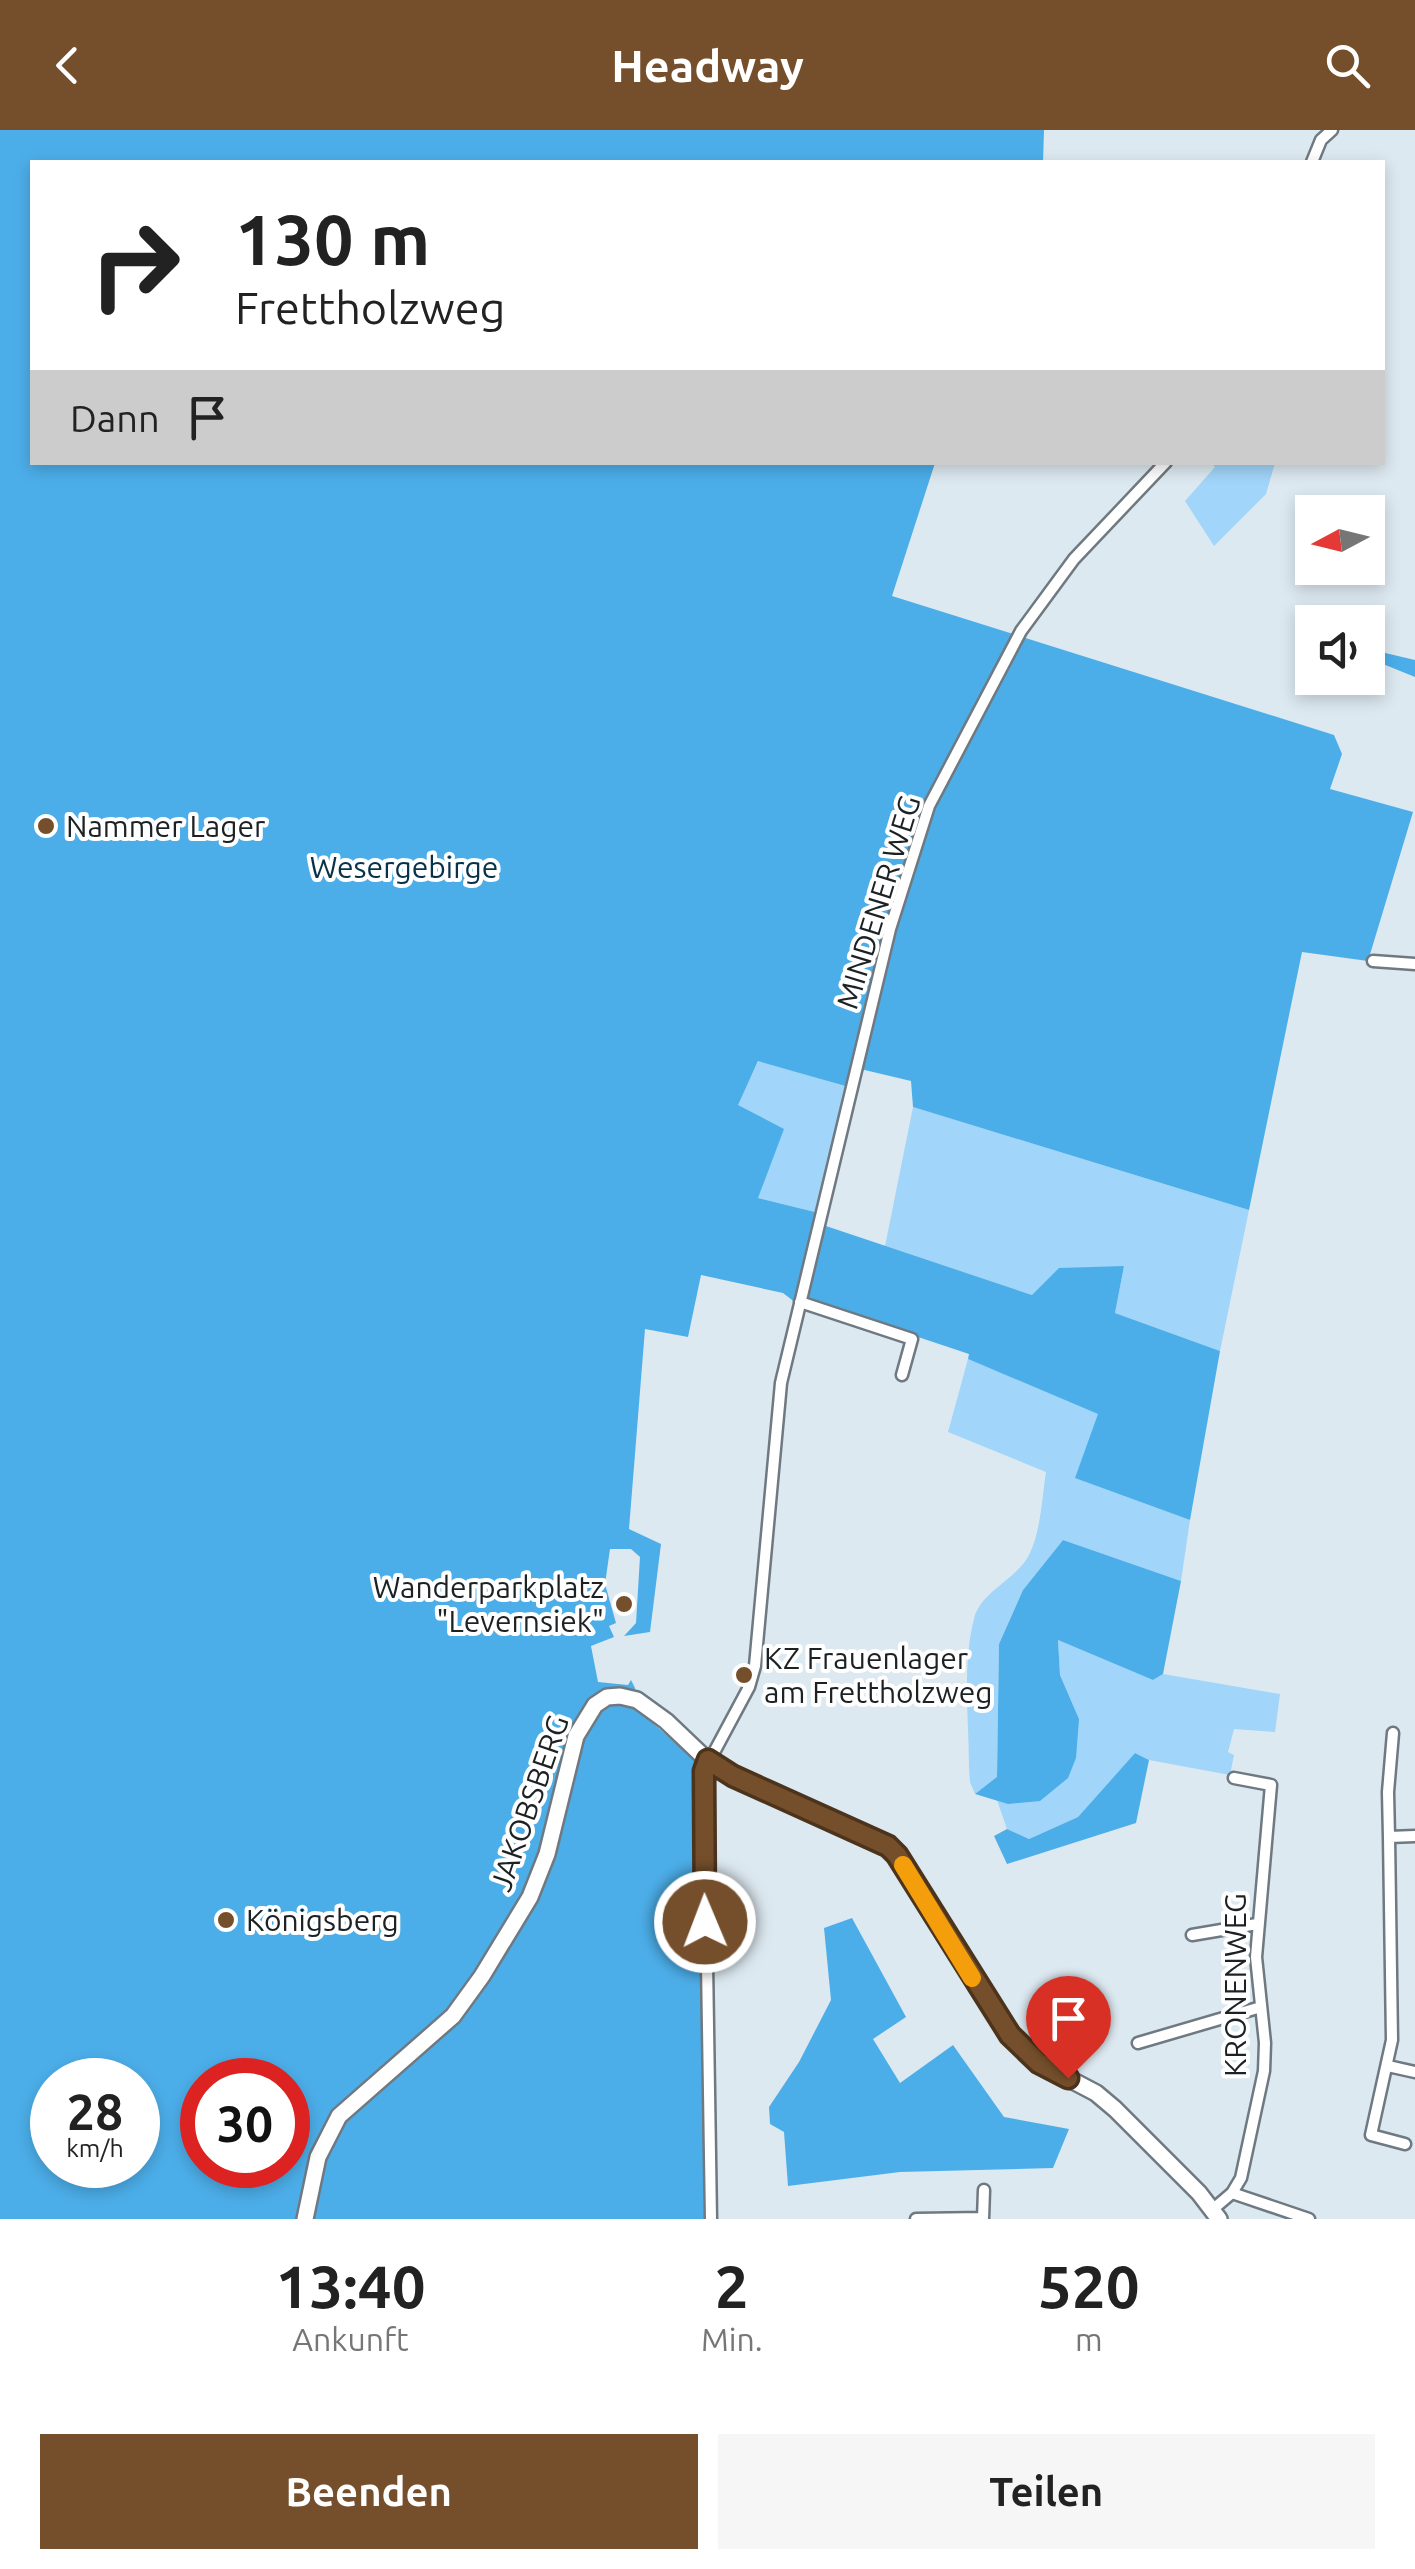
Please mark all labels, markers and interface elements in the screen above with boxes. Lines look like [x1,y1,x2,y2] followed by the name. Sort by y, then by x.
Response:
[40,38,95,93] icon: back
[1320,38,1375,93] icon: search
[611,40,804,91] text: Headway
[70,200,200,330] icon: right
[235,200,430,278] text: 130 m
[235,282,505,333] text: Frettholzweg
[180,390,235,445] icon: arrive
[70,397,160,439] text: Dann
[1295,495,1385,585] north arrow
[1295,495,1385,695] map controls
[1295,605,1385,695] button: sound
[829,791,927,1013] street label: MINDENER WEG
[66,809,266,843] place label: Nammer Lager
[35,815,57,837] marker: Nammer Lager
[310,850,498,884] park label: Wesergebirge
[373,1570,604,1638] place label: Wanderparkplatz "Levernsiek"
[613,1593,635,1615] marker: Wanderparkplatz "Levernsiek"
[764,1641,992,1709] place label: KZ Frauenlager am Frettholzweg
[733,1664,755,1686] marker: KZ Frauenlager am Frettholzweg
[483,1711,575,1895] street label: JAKOBSBERG
[653,1870,757,1974] position arrow
[1218,1893,1252,2077] street label: KRONENWEG
[246,1903,399,1937] place label: Königsberg
[215,1909,237,1931] marker: Königsberg
[1026,1976,1111,2079] pin
[1041,1991,1096,2046] icon: arrive
[180,2058,310,2188] speed limit sign: 30
[67,2083,123,2139] text: 28
[66,2134,124,2162] text: km/h
[275,2252,426,2319] text: 13:40
[715,2252,749,2319] text: 2
[1038,2252,1140,2319] text: 520
[292,2321,409,2357] text: Ankunft
[701,2321,763,2357] text: Min.
[1075,2321,1103,2357] text: m
[40,2434,698,2549] button: Beenden
[718,2434,1375,2549] button: Teilen

